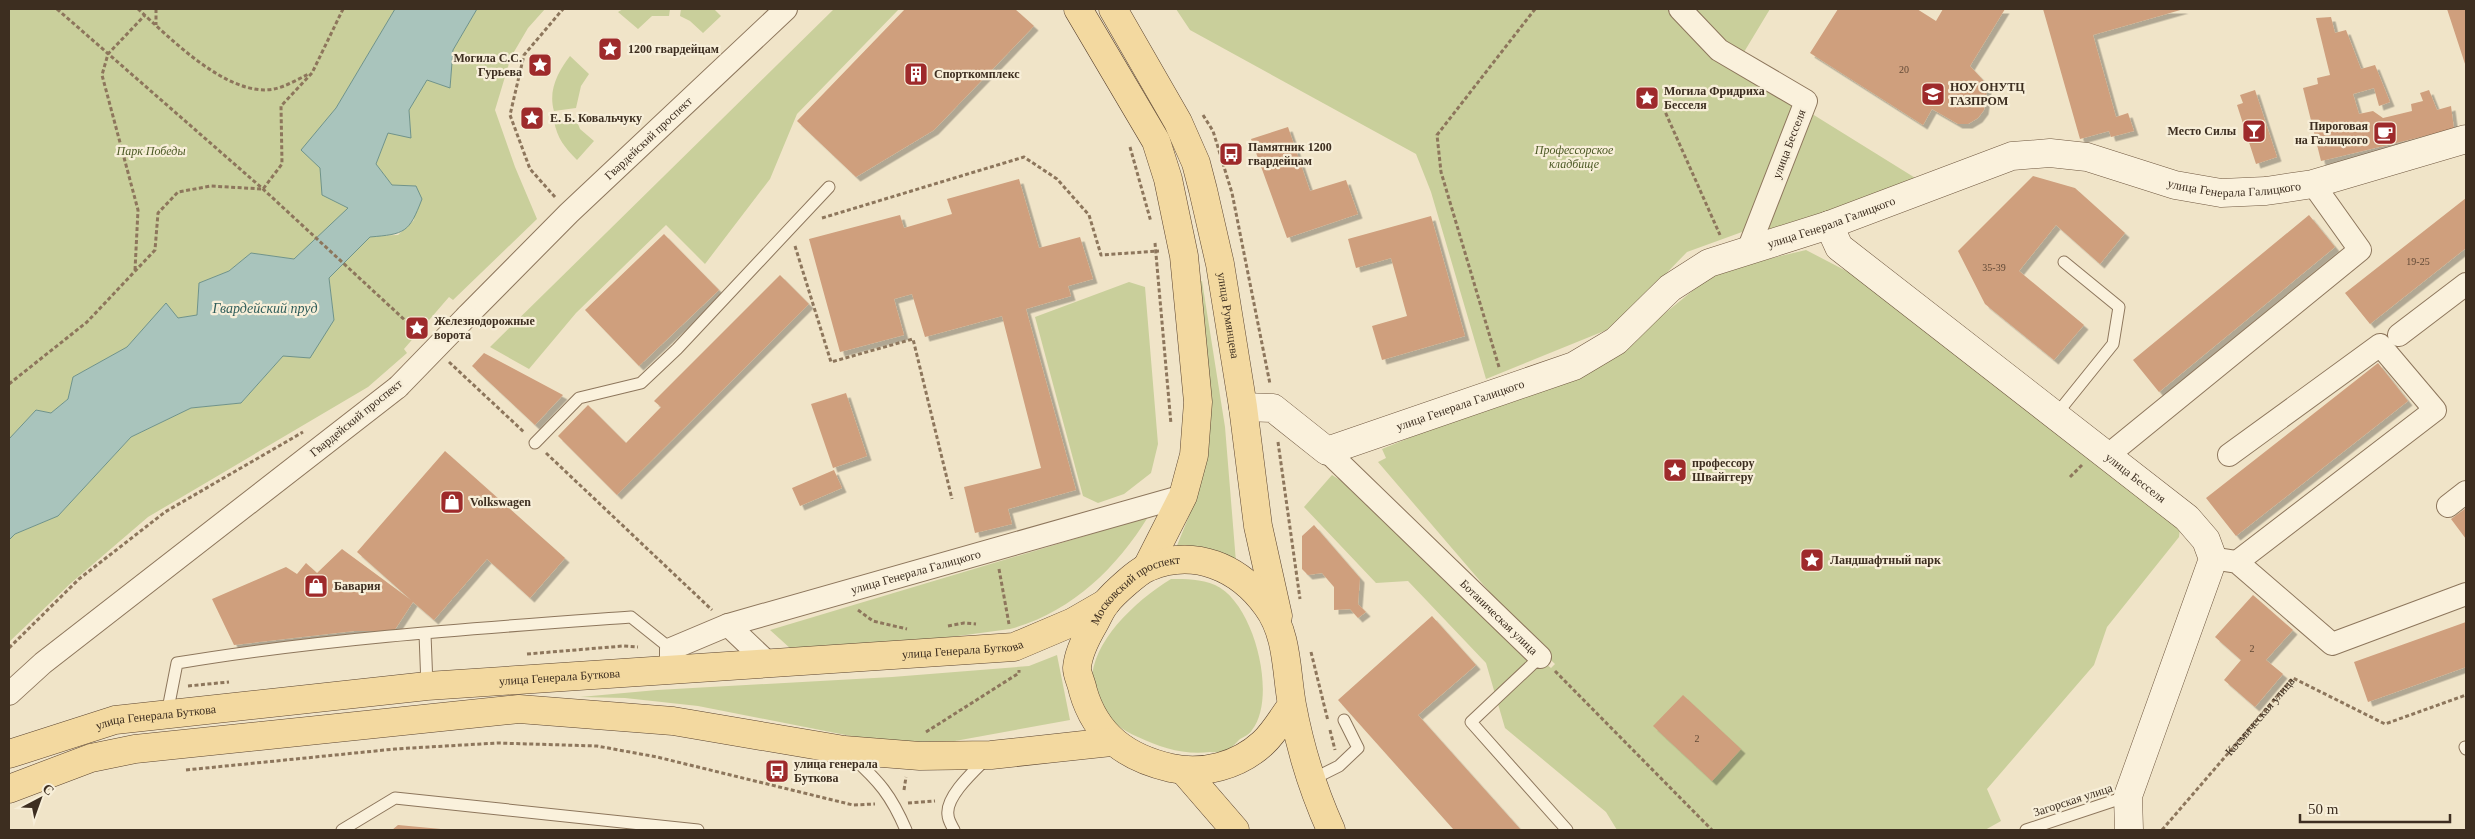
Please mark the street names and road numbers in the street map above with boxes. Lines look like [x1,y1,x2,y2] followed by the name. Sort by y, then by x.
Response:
[602,93,696,183] street label: Гвардейский проспект
[1769,107,1809,180] street label: улица Бесселя
[2166,176,2302,200] street label: улица Генерала Галицкого
[1766,194,1897,251] street label: улица Генерала Галицкого
[1214,271,1242,360] street label: улица Румянцева
[307,376,406,460] street label: Гвардейский проспект
[1395,377,1526,434] street label: улица Генерала Галицкого
[2102,450,2169,506] street label: улица Бесселя
[849,547,982,597] street label: улица Генерала Галицкого
[1088,553,1181,627] street label: Московский проспект
[1457,577,1541,658] street label: Ботаническая улица
[902,637,1026,661] street label: улица Генерала Буткова
[498,666,621,688] street label: улица Генерала Буткова
[2222,674,2298,759] street label: Космическая улица
[94,702,217,733] street label: улица Генерала Буткова
[2032,780,2115,819] street label: Загорская улица

